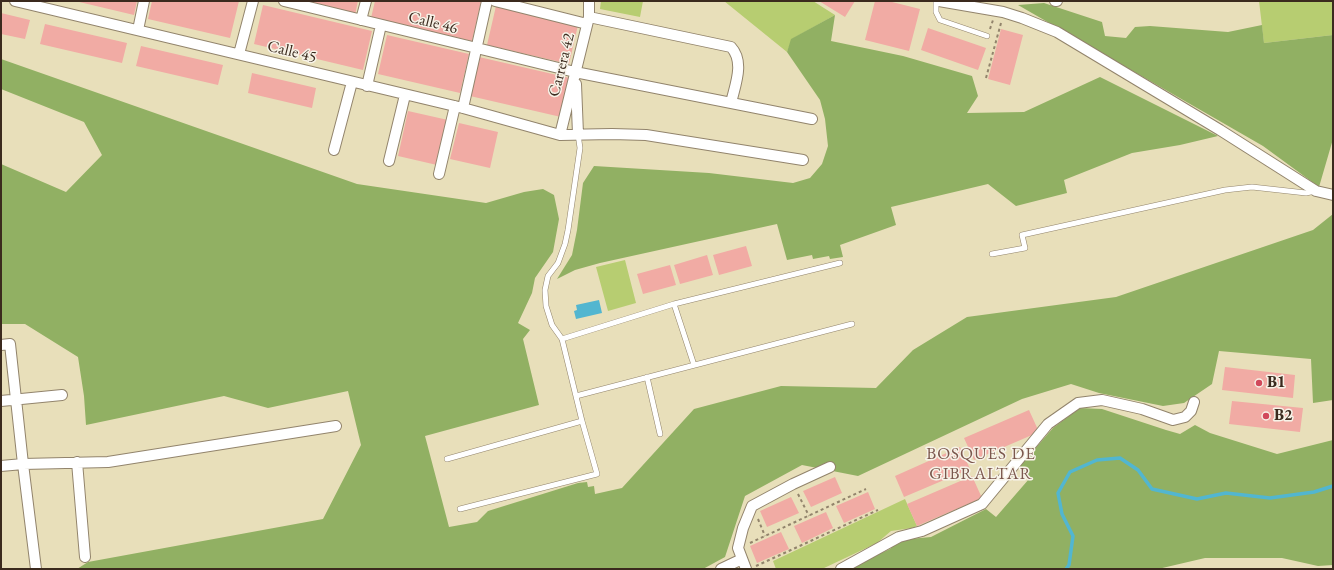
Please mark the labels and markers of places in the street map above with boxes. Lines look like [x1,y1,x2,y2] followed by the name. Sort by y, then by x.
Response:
[1267,373,1285,393] place label: B1
[1254,378,1264,388] marker: B1
[1274,406,1292,426] place label: B2
[1261,411,1271,421] marker: B2

